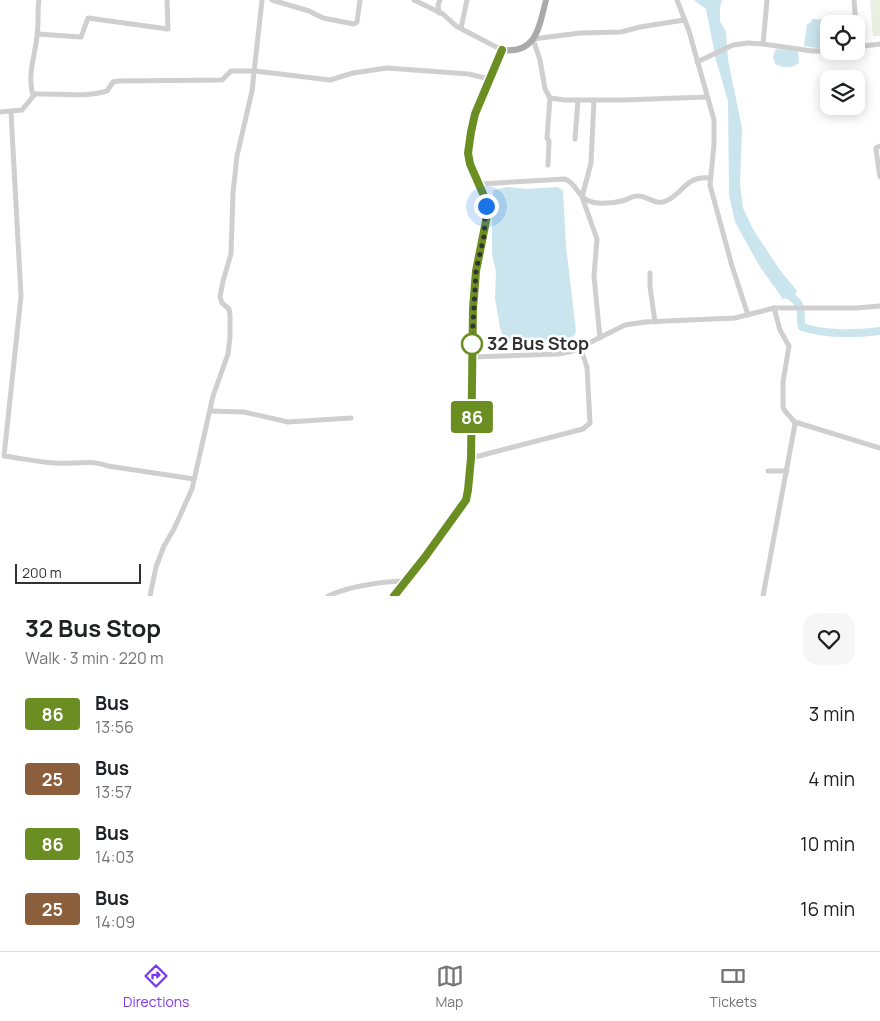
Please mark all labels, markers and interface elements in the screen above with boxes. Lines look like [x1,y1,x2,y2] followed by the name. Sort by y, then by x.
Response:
[820,15,865,115] map controls
[820,15,865,60] button: locate
[820,70,865,115] button: layers
[474,194,499,219] your location
[487,331,589,355] place label: 32 Bus Stop
[461,333,483,355] marker: 32 Bus Stop
[450,401,494,433] line badge: 86
[461,405,483,429] text: 86
[15,561,141,584] scale bar
[22,563,62,582] text: 200 m
[25,611,161,644] text: 32 Bus Stop
[803,613,855,665] button: heart
[25,647,163,669] text: Walk · 3 min · 220 m
[95,690,129,716] text: Bus
[809,701,855,727] text: 3 min
[41,702,64,726] text: 86
[95,716,134,738] text: 13:56
[95,755,129,781] text: Bus
[808,766,855,792] text: 4 min
[42,767,63,791] text: 25
[95,781,132,803] text: 13:57
[95,820,129,846] text: Bus
[800,831,855,857] text: 10 min
[41,832,64,856] text: 86
[95,846,134,868] text: 14:03
[95,885,129,911] text: Bus
[800,896,855,922] text: 16 min
[42,897,63,921] text: 25
[95,911,135,933] text: 14:09
[123,962,189,1011] tab: Directions
[436,962,464,1011] tab: Map
[710,962,757,1011] tab: Tickets

